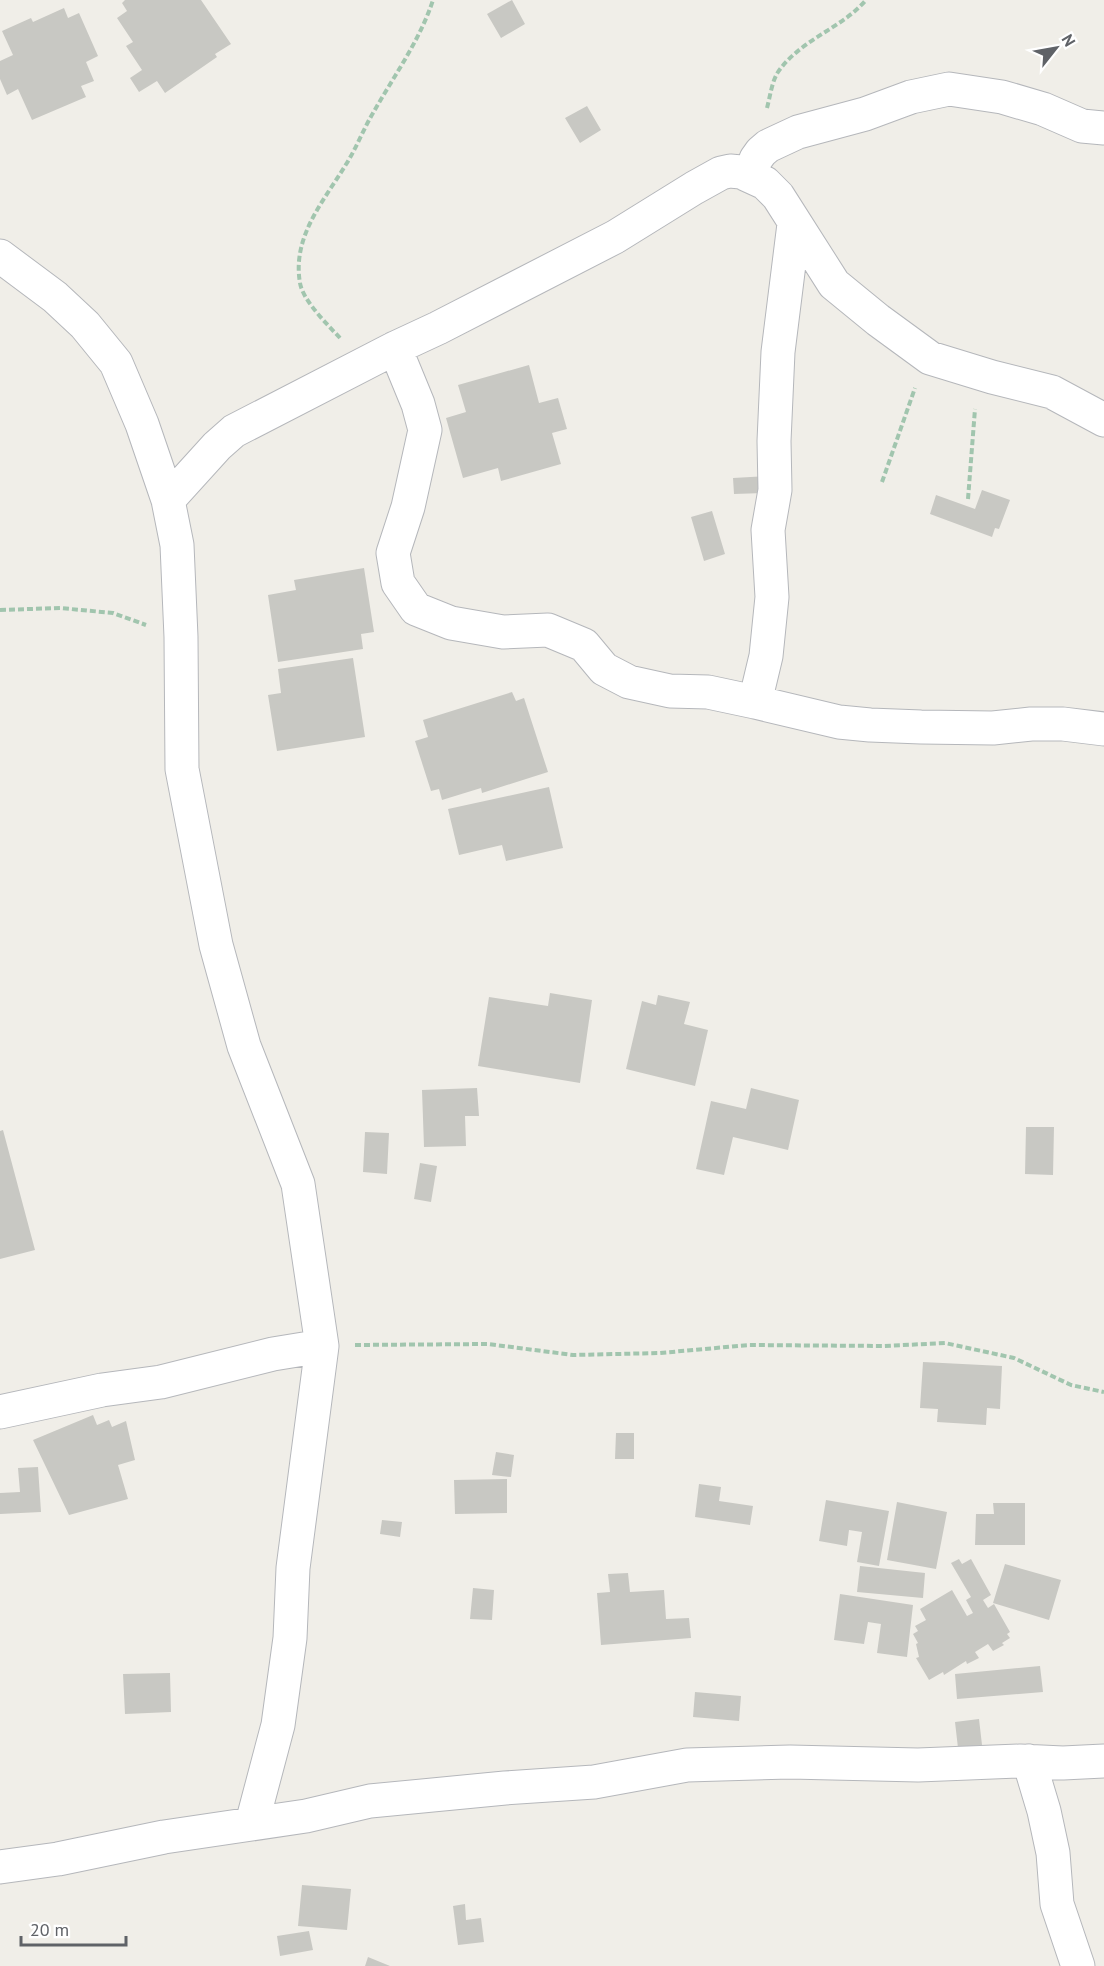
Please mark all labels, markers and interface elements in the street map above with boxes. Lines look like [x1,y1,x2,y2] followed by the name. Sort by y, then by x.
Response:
[1026,18,1086,78] north arrow
[1058,31,1080,50] text: N
[21,1909,126,1947] scale bar
[30,1918,69,1941] text: 20 m

